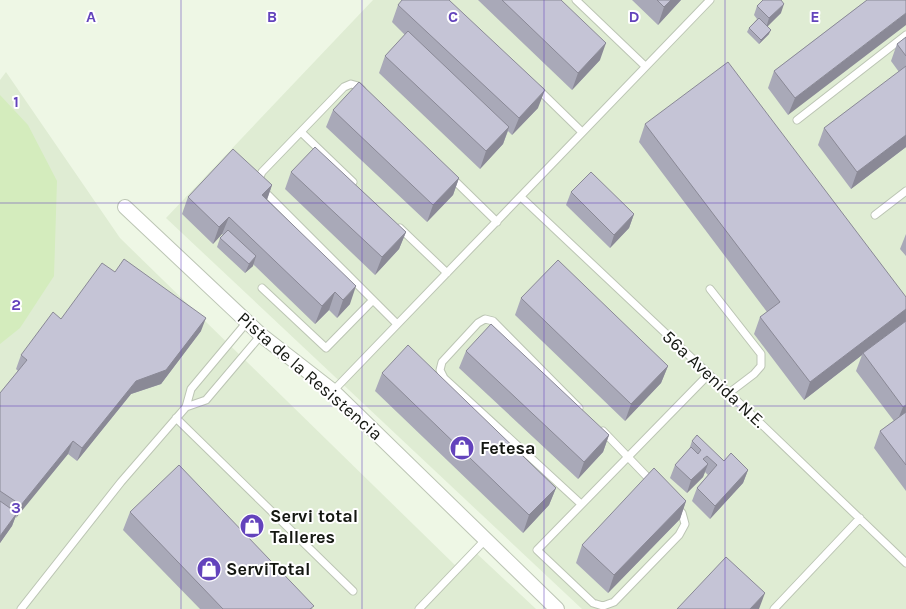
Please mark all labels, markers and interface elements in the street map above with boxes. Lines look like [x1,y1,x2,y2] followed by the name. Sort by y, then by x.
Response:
[86,7,96,26] text: A
[267,7,277,26] text: B
[448,7,458,26] text: C
[629,7,640,26] text: D
[810,7,820,26] text: E
[13,92,19,111] text: 1
[11,295,21,314] text: 2
[233,307,387,445] street label: Pista de la Resistencia
[658,326,770,432] street label: 56a Avenida N.E.
[449,435,475,461] shop icon: Fetesa
[480,437,535,459] place label: Fetesa
[11,498,21,517] text: 3
[270,505,358,548] place label: Servi total Talleres
[239,513,265,539] shop icon: Servi total Talleres
[196,556,222,582] shop icon: ServiTotal
[226,558,311,580] place label: ServiTotal

